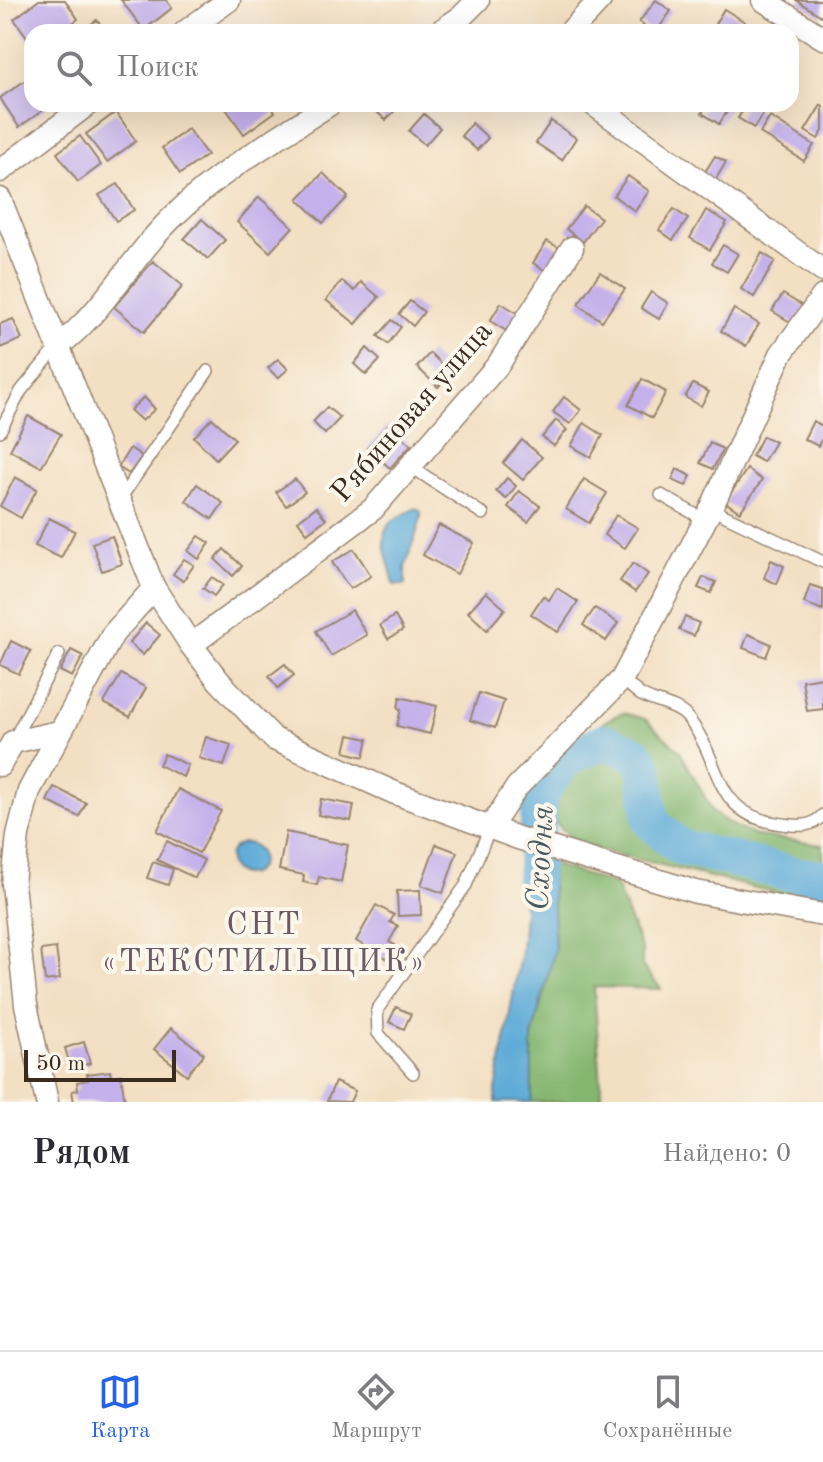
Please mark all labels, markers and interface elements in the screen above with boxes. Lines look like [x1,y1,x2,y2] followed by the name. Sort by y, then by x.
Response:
[24,24,799,112] search box
[52,46,96,90] icon: search
[116,53,199,83] text: Поиск
[326,316,499,508] street label: Рябиновая улица
[523,805,561,912] water label: Сходня
[101,910,427,979] district label: СНТ «ТЕКСТИЛЬЩИК»
[24,1046,176,1082] scale bar
[36,1053,85,1075] text: 50 m
[32,1137,131,1171] text: Рядом
[662,1141,791,1167] text: Найдено: 0
[91,1370,150,1445] tab: Карта
[331,1370,422,1445] tab: Маршрут
[603,1370,732,1445] tab: Сохранённые

